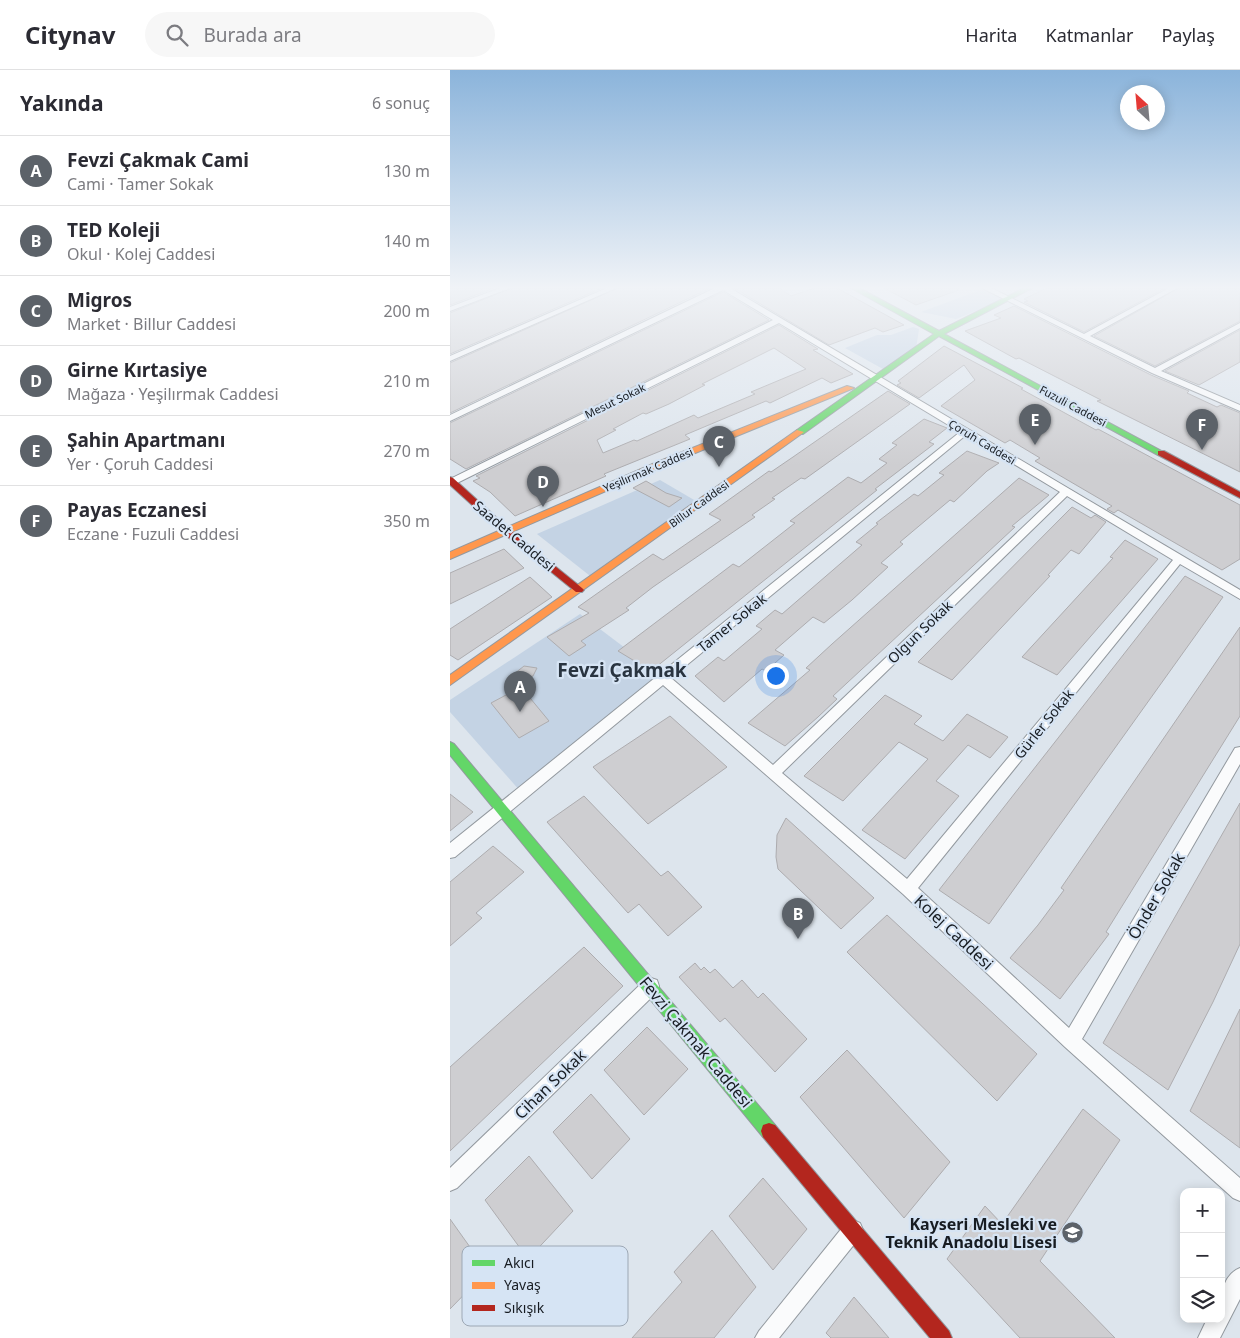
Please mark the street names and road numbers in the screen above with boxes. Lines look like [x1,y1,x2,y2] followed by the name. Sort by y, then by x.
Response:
[582,379,648,422] street label: Mesut Sokak
[1037,382,1109,430] street label: Fuzuli Caddesi
[946,416,1019,467] street label: Çoruh Caddesi
[601,444,695,495] street label: Yeşilırmak Caddesi
[666,477,732,530] street label: Billur Caddesi
[470,496,559,575] street label: Saadet Caddesi
[693,589,771,656] street label: Tamer Sokak
[883,596,957,667] street label: Olgun Sokak
[1010,684,1078,763] street label: Gürler Sokak
[1122,848,1190,943] street label: Önder Sokak
[910,890,998,974] street label: Kolej Caddesi
[635,972,757,1112] street label: Fevzi Çakmak Caddesi
[509,1044,591,1124] street label: Cihan Sokak

